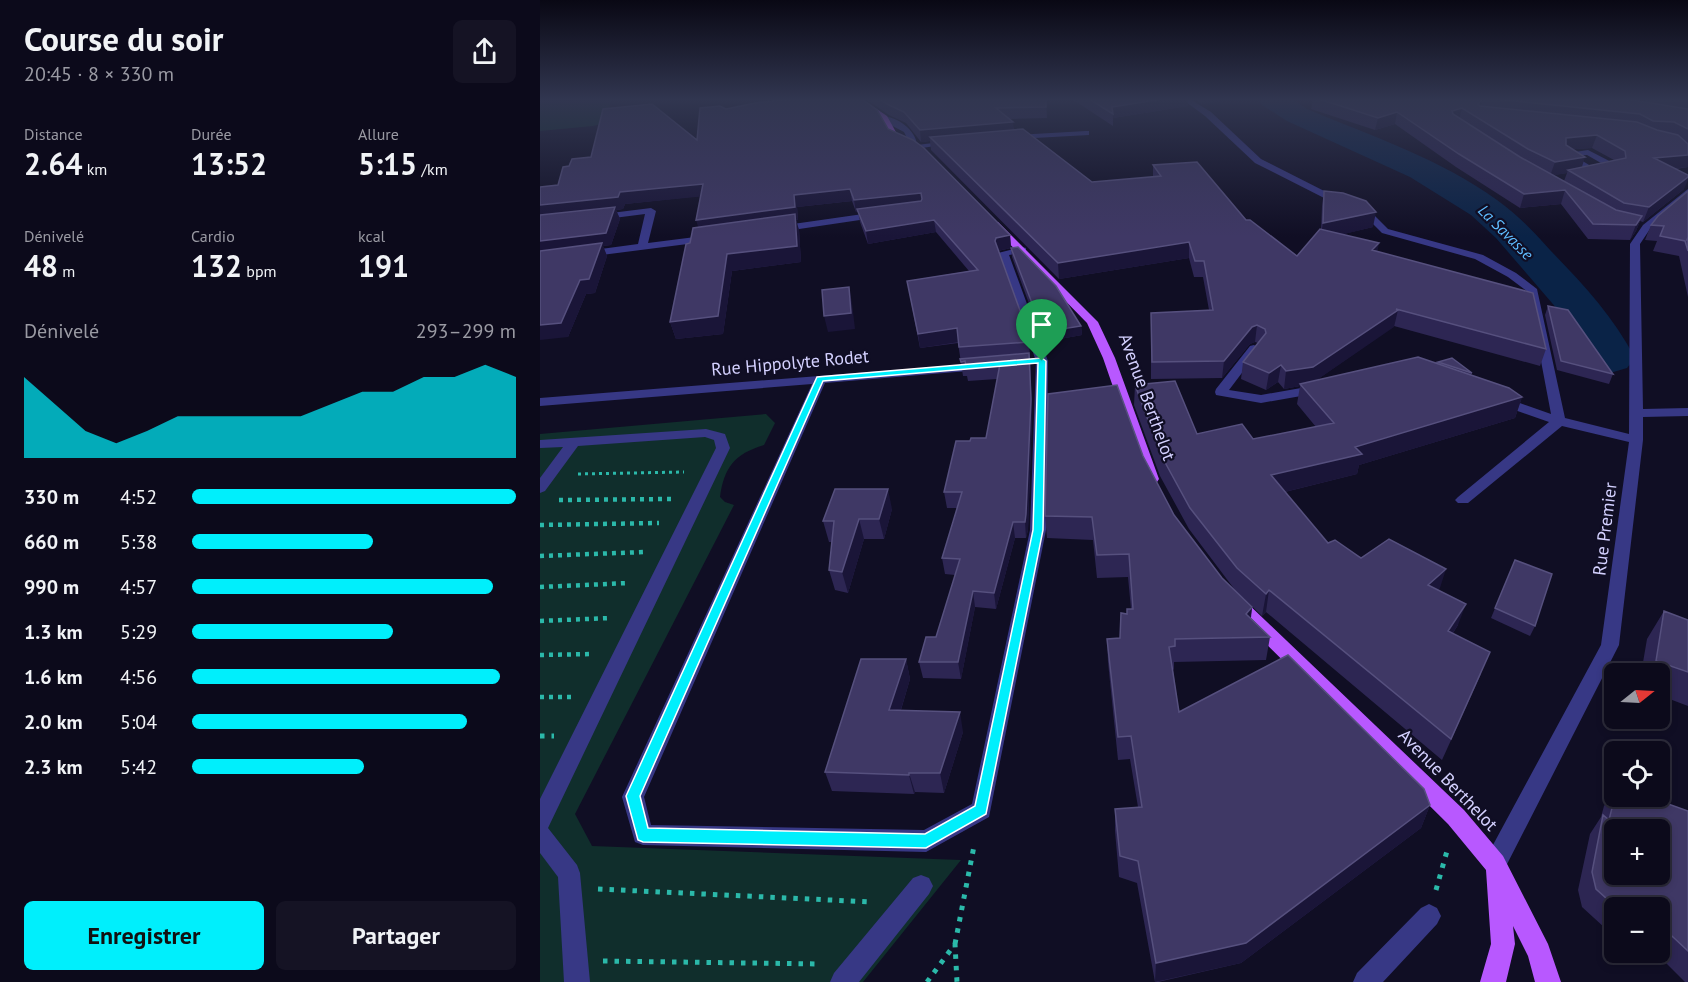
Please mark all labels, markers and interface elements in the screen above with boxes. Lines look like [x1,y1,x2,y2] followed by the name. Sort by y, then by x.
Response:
[24,17,223,60] text: Course du soir
[453,20,516,83] button: share
[24,61,174,87] text: 20:45 · 8 × 330 m
[24,124,83,144] text: Distance
[191,124,232,144] text: Durée
[358,124,399,144] text: Allure
[24,144,82,183] text: 2.64
[191,144,267,183] text: 13:52
[358,144,417,183] text: 5:15
[82,159,107,179] text: km
[417,159,448,179] text: /km
[1474,200,1538,264] water label: La Savasse
[24,226,84,246] text: Dénivelé
[191,226,235,246] text: Cardio
[358,226,385,246] text: kcal
[24,246,58,285] text: 48
[191,246,242,285] text: 132
[358,246,409,285] text: 191
[58,261,75,281] text: m
[242,261,277,281] text: bpm
[1016,299,1067,361] pin
[1025,308,1058,341] icon: arrive
[24,318,99,344] text: Dénivelé
[416,318,516,344] text: 293–299 m
[1114,330,1181,463] street label: Avenue Berthelot
[710,344,870,381] street label: Rue Hippolyte Rodet
[1587,481,1622,577] street label: Rue Premier
[24,484,79,510] text: 330 m
[120,484,157,510] text: 4:52
[24,529,79,555] text: 660 m
[120,529,157,555] text: 5:38
[24,574,79,600] text: 990 m
[120,574,157,600] text: 4:57
[24,619,83,645] text: 1.3 km
[120,619,157,645] text: 5:29
[1604,663,1670,729] north arrow
[1604,663,1670,963] map controls
[24,664,83,690] text: 1.6 km
[120,664,157,690] text: 4:56
[24,709,83,735] text: 2.0 km
[120,709,157,735] text: 5:04
[1394,724,1503,836] street label: Avenue Berthelot
[1604,741,1670,807] button: locate
[24,754,83,780] text: 2.3 km
[120,754,157,780] text: 5:42
[1604,819,1670,885] button: +
[1604,897,1670,963] button: −
[24,901,264,970] button: Enregistrer
[276,901,516,970] button: Partager

